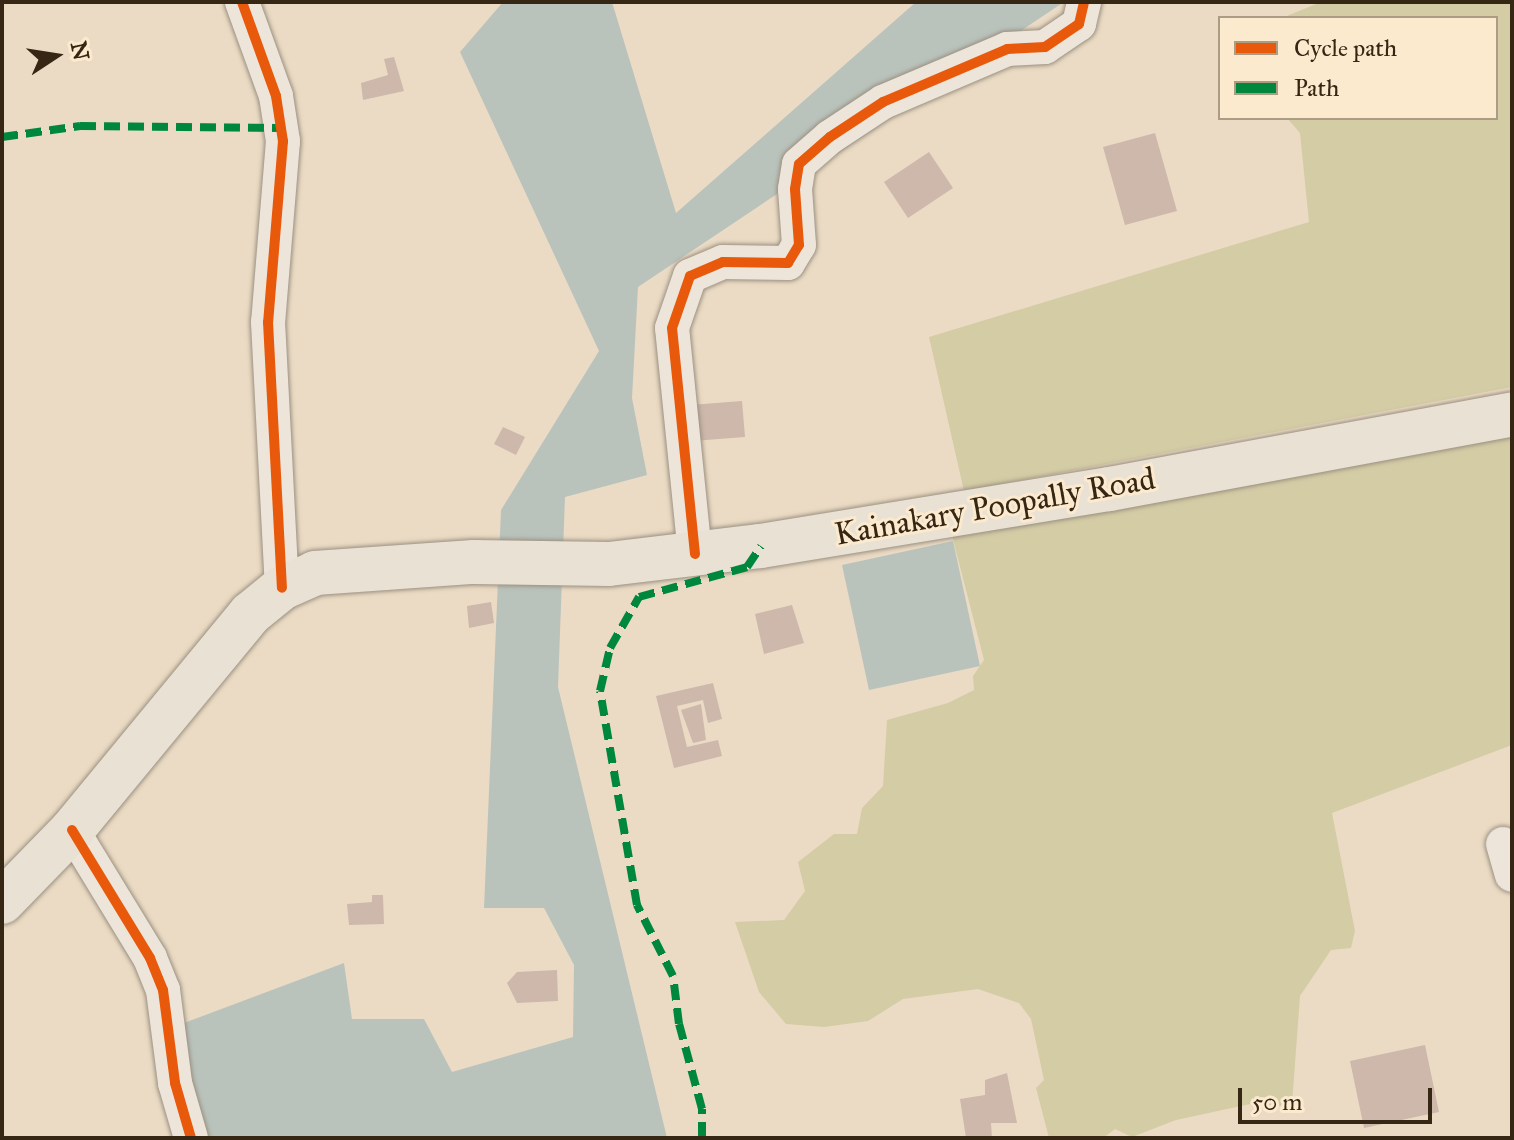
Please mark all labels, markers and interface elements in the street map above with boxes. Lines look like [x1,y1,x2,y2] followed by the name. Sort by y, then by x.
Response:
[16,16,96,96] north arrow
[1218,16,1498,120] legend
[1294,33,1397,63] text: Cycle path
[65,39,95,63] text: N
[1294,73,1339,103] text: Path
[832,460,1158,554] street label: Kainakary Poopally Road
[1242,1072,1436,1122] scale bar
[1252,1087,1302,1117] text: 50 m

